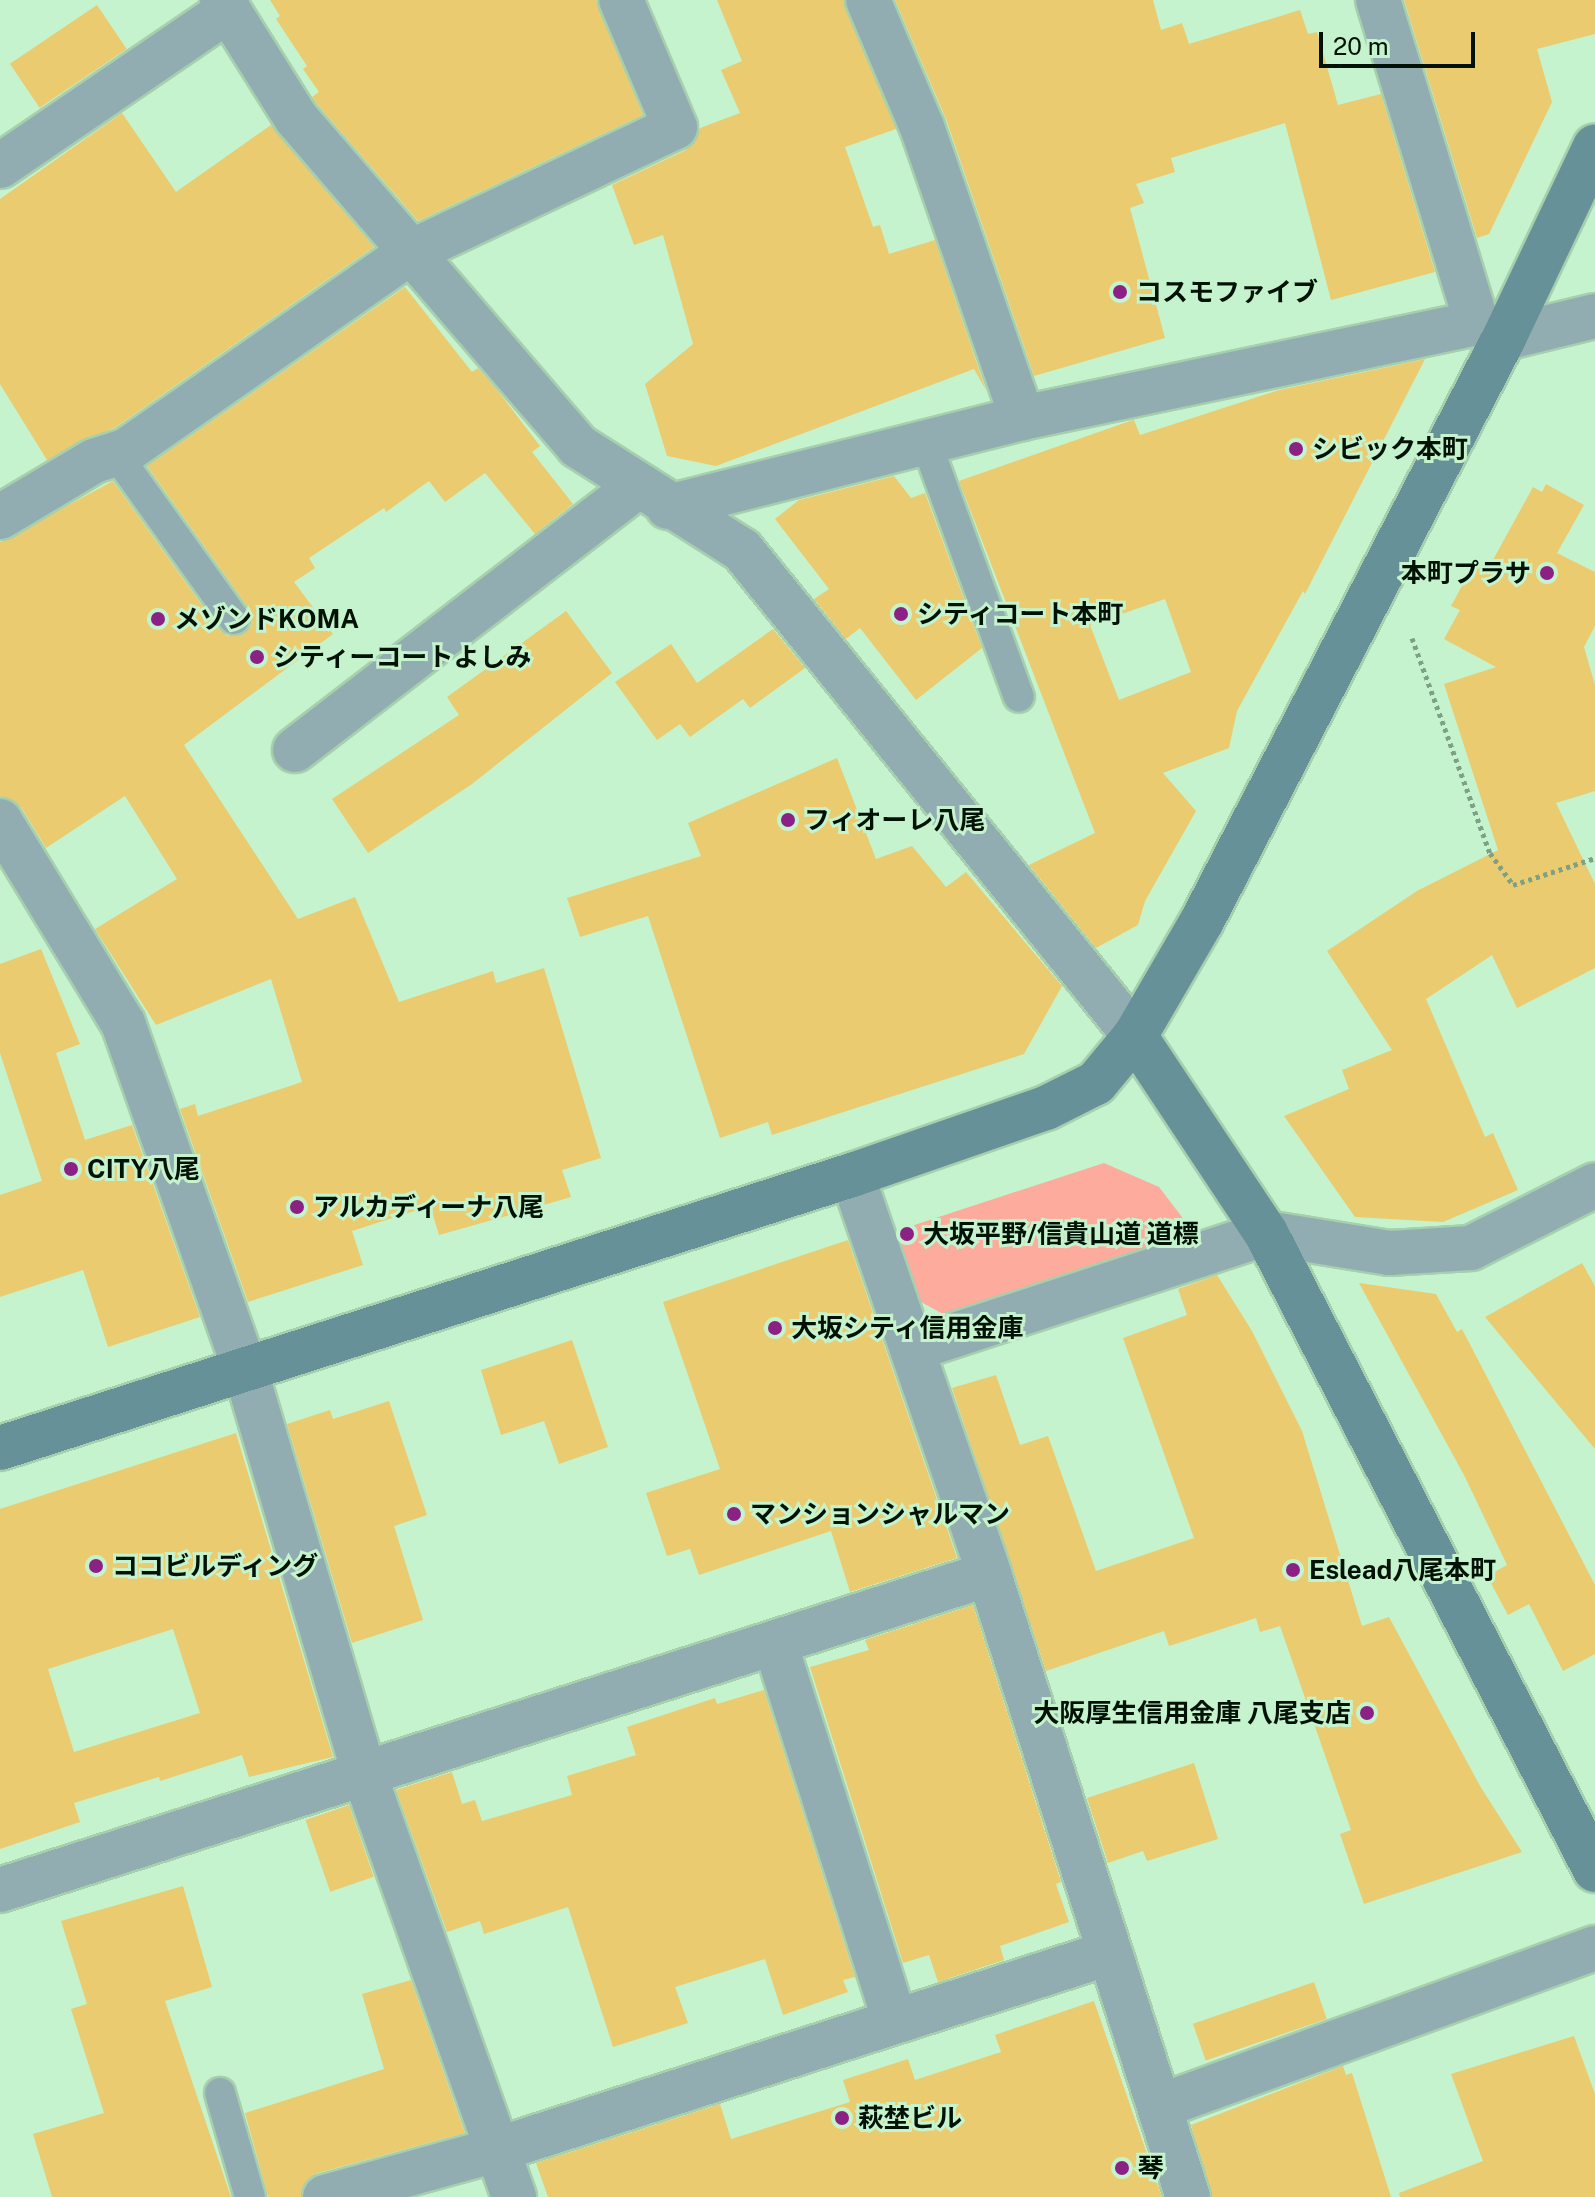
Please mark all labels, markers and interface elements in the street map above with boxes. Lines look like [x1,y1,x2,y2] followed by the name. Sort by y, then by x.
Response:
[1323,16,1479,66] scale bar
[1333,32,1389,60] text: 20 m
[1136,276,1318,308] place label: コスモファイブ
[1111,283,1129,301] marker: コスモファイブ
[1312,433,1468,465] place label: シビック本町
[1287,440,1305,458] marker: シビック本町
[1401,557,1531,589] place label: 本町プラサ
[1538,564,1556,582] marker: 本町プラサ
[917,598,1125,630] place label: シティコート本町
[174,603,359,635] place label: メゾンドKOMA
[892,605,910,623] marker: シティコート本町
[149,610,167,628] marker: メゾンドKOMA
[273,641,533,673] place label: シティーコートよしみ
[248,648,266,666] marker: シティーコートよしみ
[804,804,986,836] place label: フィオーレ八尾
[779,811,797,829] marker: フィオーレ八尾
[87,1153,200,1185] place label: CITY八尾
[62,1160,80,1178] marker: CITY八尾
[313,1191,547,1223] place label: アルカディーナ八尾
[288,1198,306,1216] marker: アルカディーナ八尾
[923,1218,1199,1250] place label: 大坂平野/信貴山道 道標
[898,1225,916,1243] marker: 大坂平野/信貴山道 道標
[791,1312,1025,1344] place label: 大坂シティ信用金庫
[766,1319,784,1337] marker: 大坂シティ信用金庫
[750,1498,1010,1530] place label: マンションシャルマン
[725,1505,743,1523] marker: マンションシャルマン
[112,1550,320,1582] place label: ココビルディング
[1309,1554,1496,1586] place label: Eslead八尾本町
[87,1557,105,1575] marker: ココビルディング
[1284,1561,1302,1579] marker: Eslead八尾本町
[1033,1697,1351,1729] place label: 大阪厚生信用金庫 八尾支店
[1358,1704,1376,1722] marker: 大阪厚生信用金庫 八尾支店
[858,2102,962,2134] place label: 萩埜ビル
[833,2109,851,2127] marker: 萩埜ビル
[1138,2152,1164,2184] place label: 琴
[1113,2159,1131,2177] marker: 琴

